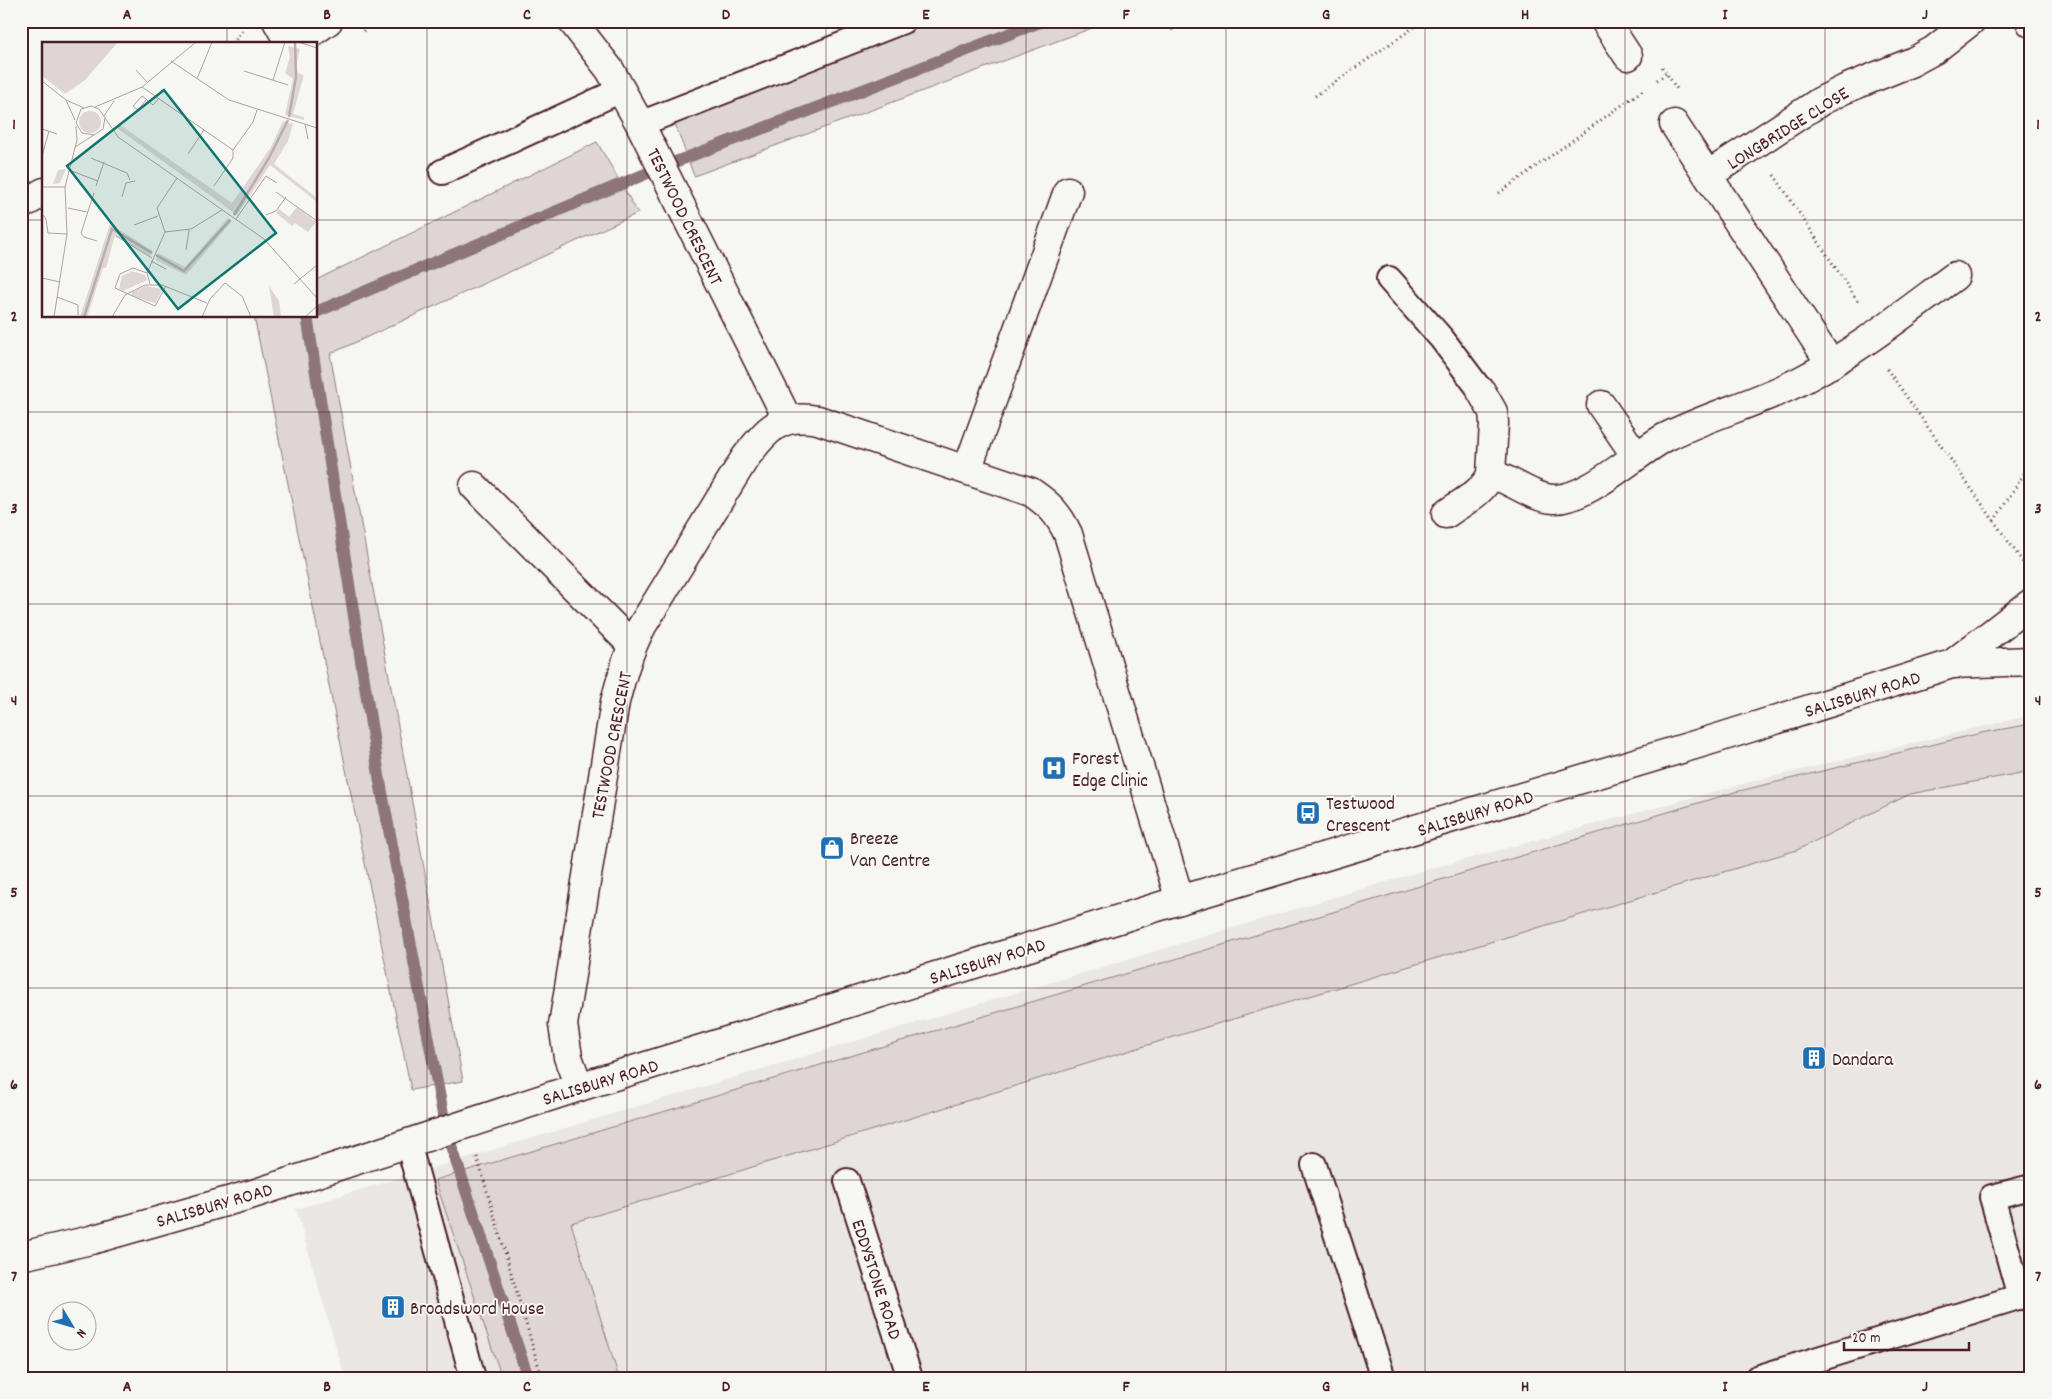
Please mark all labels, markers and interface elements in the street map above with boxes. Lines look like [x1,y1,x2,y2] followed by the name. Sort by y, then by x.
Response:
[123,4,132,27] text: A
[323,4,331,27] text: B
[523,4,531,27] text: C
[722,4,731,27] text: D
[922,4,930,27] text: E
[1122,4,1130,27] text: F
[1322,4,1330,27] text: G
[1521,4,1529,27] text: H
[1723,4,1729,27] text: I
[1922,4,1928,27] text: J
[42,42,318,318] inset map
[1723,81,1855,178] street label: LONGBRIDGE CLOSE
[12,114,16,137] text: 1
[2036,114,2040,137] text: 1
[638,144,728,291] street label: TESTWOOD CRESCENT
[11,306,18,329] text: 2
[2035,306,2042,329] text: 2
[10,498,18,521] text: 3
[2034,498,2042,521] text: 3
[1802,666,1924,727] street label: SALISBURY ROAD
[586,669,641,822] street label: TESTWOOD CRESCENT
[11,690,17,713] text: 4
[2035,690,2041,713] text: 4
[1072,747,1148,796] place label: Forest Edge Clinic
[1041,755,1067,781] hospital icon: Forest Edge Clinic
[1415,785,1537,846] street label: SALISBURY ROAD
[1326,792,1395,841] place label: Testwood Crescent
[1295,800,1321,826] bus stop icon: Testwood Crescent
[850,827,930,876] place label: Breeze Van Centre
[819,835,845,861] shop icon: Breeze Van Centre
[10,882,18,905] text: 5
[2034,882,2042,905] text: 5
[927,933,1049,994] street label: SALISBURY ROAD
[1801,1045,1827,1071] building icon: Dandara
[1832,1048,1894,1075] place label: Dandara
[540,1054,662,1115] street label: SALISBURY ROAD
[10,1074,18,1097] text: 6
[2034,1074,2042,1097] text: 6
[154,1178,276,1237] street label: SALISBURY ROAD
[843,1217,907,1344] street label: EDDYSTONE ROAD
[11,1266,17,1289] text: 7
[2035,1266,2041,1289] text: 7
[380,1294,406,1320] building icon: Broadsword House
[410,1297,544,1324] place label: Broadsword House
[48,1302,98,1352] north arrow
[1844,1319,1970,1351] scale bar
[71,1324,91,1342] text: N
[1852,1328,1880,1350] text: 20 m
[123,1376,132,1399] text: A
[323,1376,331,1399] text: B
[523,1376,531,1399] text: C
[722,1376,731,1399] text: D
[922,1376,930,1399] text: E
[1122,1376,1130,1399] text: F
[1322,1376,1330,1399] text: G
[1521,1376,1529,1399] text: H
[1723,1376,1729,1399] text: I
[1922,1376,1928,1399] text: J

